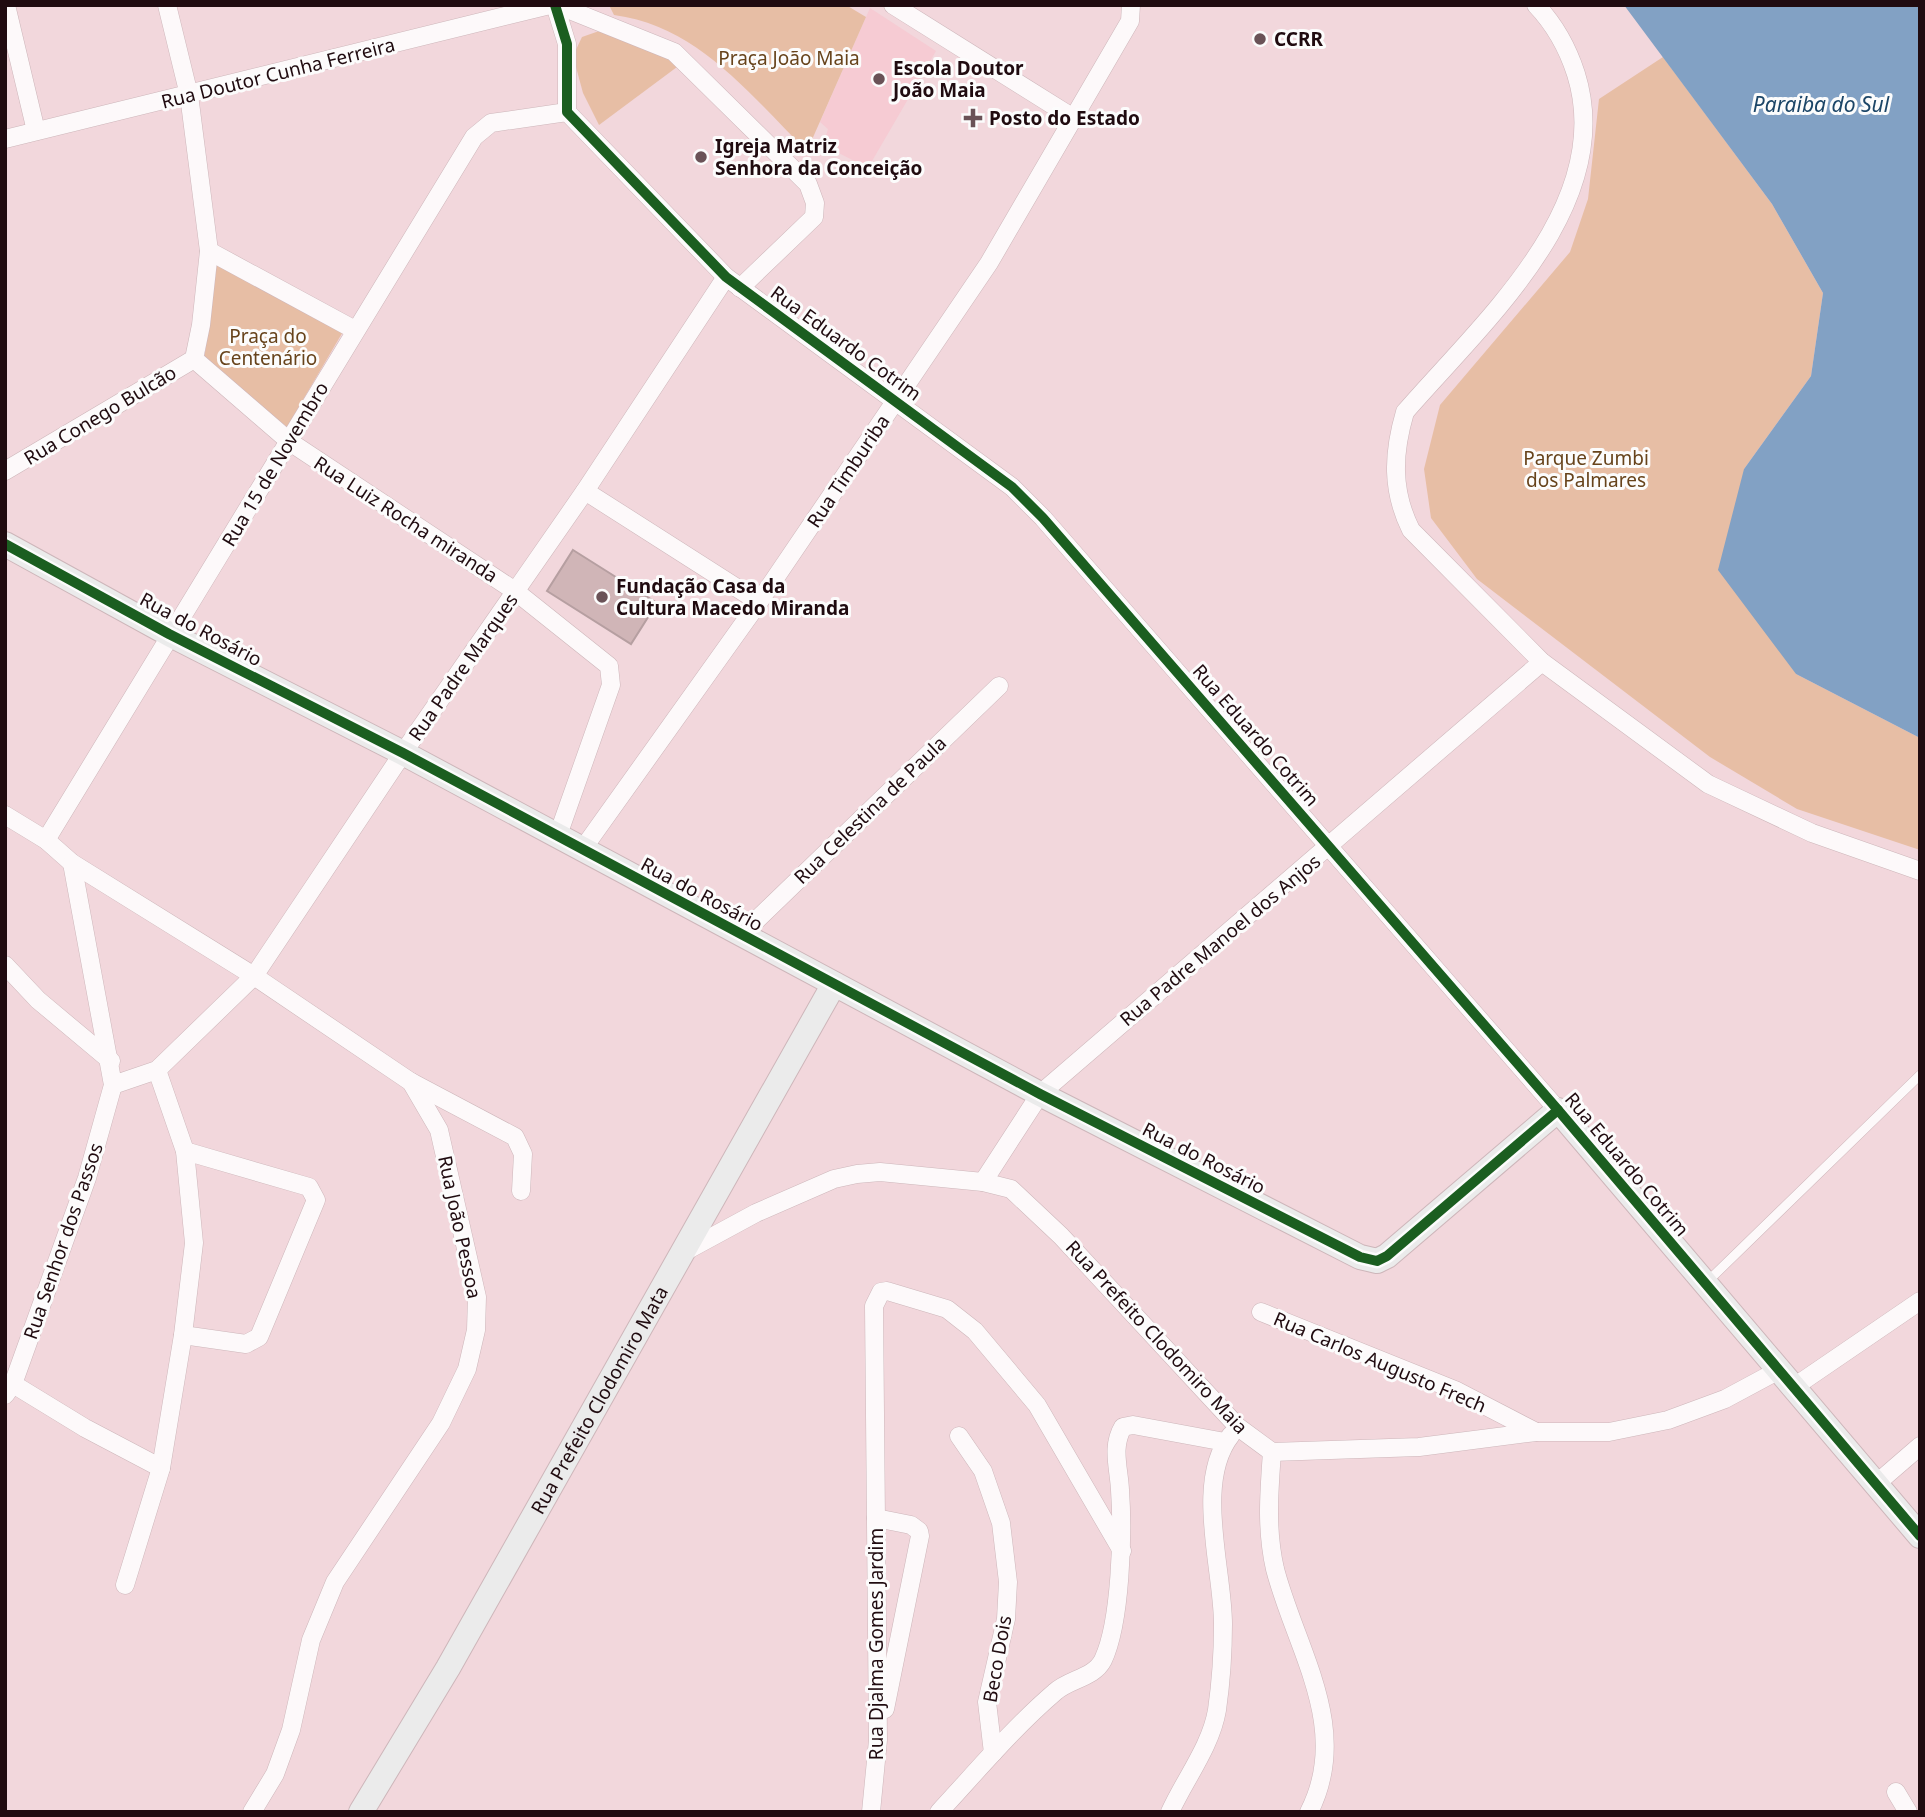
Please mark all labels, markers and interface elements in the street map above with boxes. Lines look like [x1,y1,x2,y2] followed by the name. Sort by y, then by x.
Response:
[1274,26,1323,52] place label: CCRR
[158,31,398,115] street label: Rua Doutor Cunha Ferreira
[1252,31,1268,47] marker: CCRR
[718,45,860,71] park label: Praça João Maia
[891,55,1024,103] place label: Escola Doutor João Maia
[871,71,887,87] marker: Escola Doutor João Maia
[1753,90,1890,118] water label: Paraiba do Sul
[989,105,1140,131] place label: Posto do Estado
[963,108,983,128] marker: Posto do Estado
[715,133,922,181] place label: Igreja Matriz Senhora da Conceição
[693,149,709,165] marker: Igreja Matriz Senhora da Conceição
[765,279,927,407] street label: Rua Eduardo Cotrim
[219,323,317,371] park label: Praça do Centenário
[19,359,181,471] street label: Rua Conego Bulcão
[216,377,334,551] street label: Rua 15 de Novembro
[801,409,895,533] street label: Rua Timburiba
[1523,445,1649,493] park label: Parque Zumbi dos Palmares
[309,450,503,588] street label: Rua Luiz Rocha miranda
[616,573,849,621] place label: Fundação Casa da Cultura Macedo Miranda
[135,586,267,672] street label: Rua do Rosário
[402,588,524,746] street label: Rua Padre Marques
[594,589,610,605] marker: Fundação Casa da Cultura Macedo Miranda
[1187,658,1325,812] street label: Rua Eduardo Cotrim
[788,730,952,890] street label: Rua Celestina de Paula
[1114,848,1326,1032] street label: Rua Padre Manoel dos Anjos
[636,851,768,937] street label: Rua do Rosário
[1559,1087,1695,1241] street label: Rua Eduardo Cotrim
[1138,1116,1270,1200] street label: Rua do Rosário
[17,1139,109,1343] street label: Rua Senhor dos Passos
[432,1153,488,1301] street label: Rua João Pessoa
[1060,1235,1254,1439] street label: Rua Prefeito Clodomiro Maia
[525,1281,674,1519] street label: Rua Prefeito Clodomiro Mata
[1270,1305,1490,1419] street label: Rua Carlos Augusto Frech
[863,1528,889,1760] street label: Rua Djalma Gomes Jardim
[977,1613,1017,1705] street label: Beco Dois

